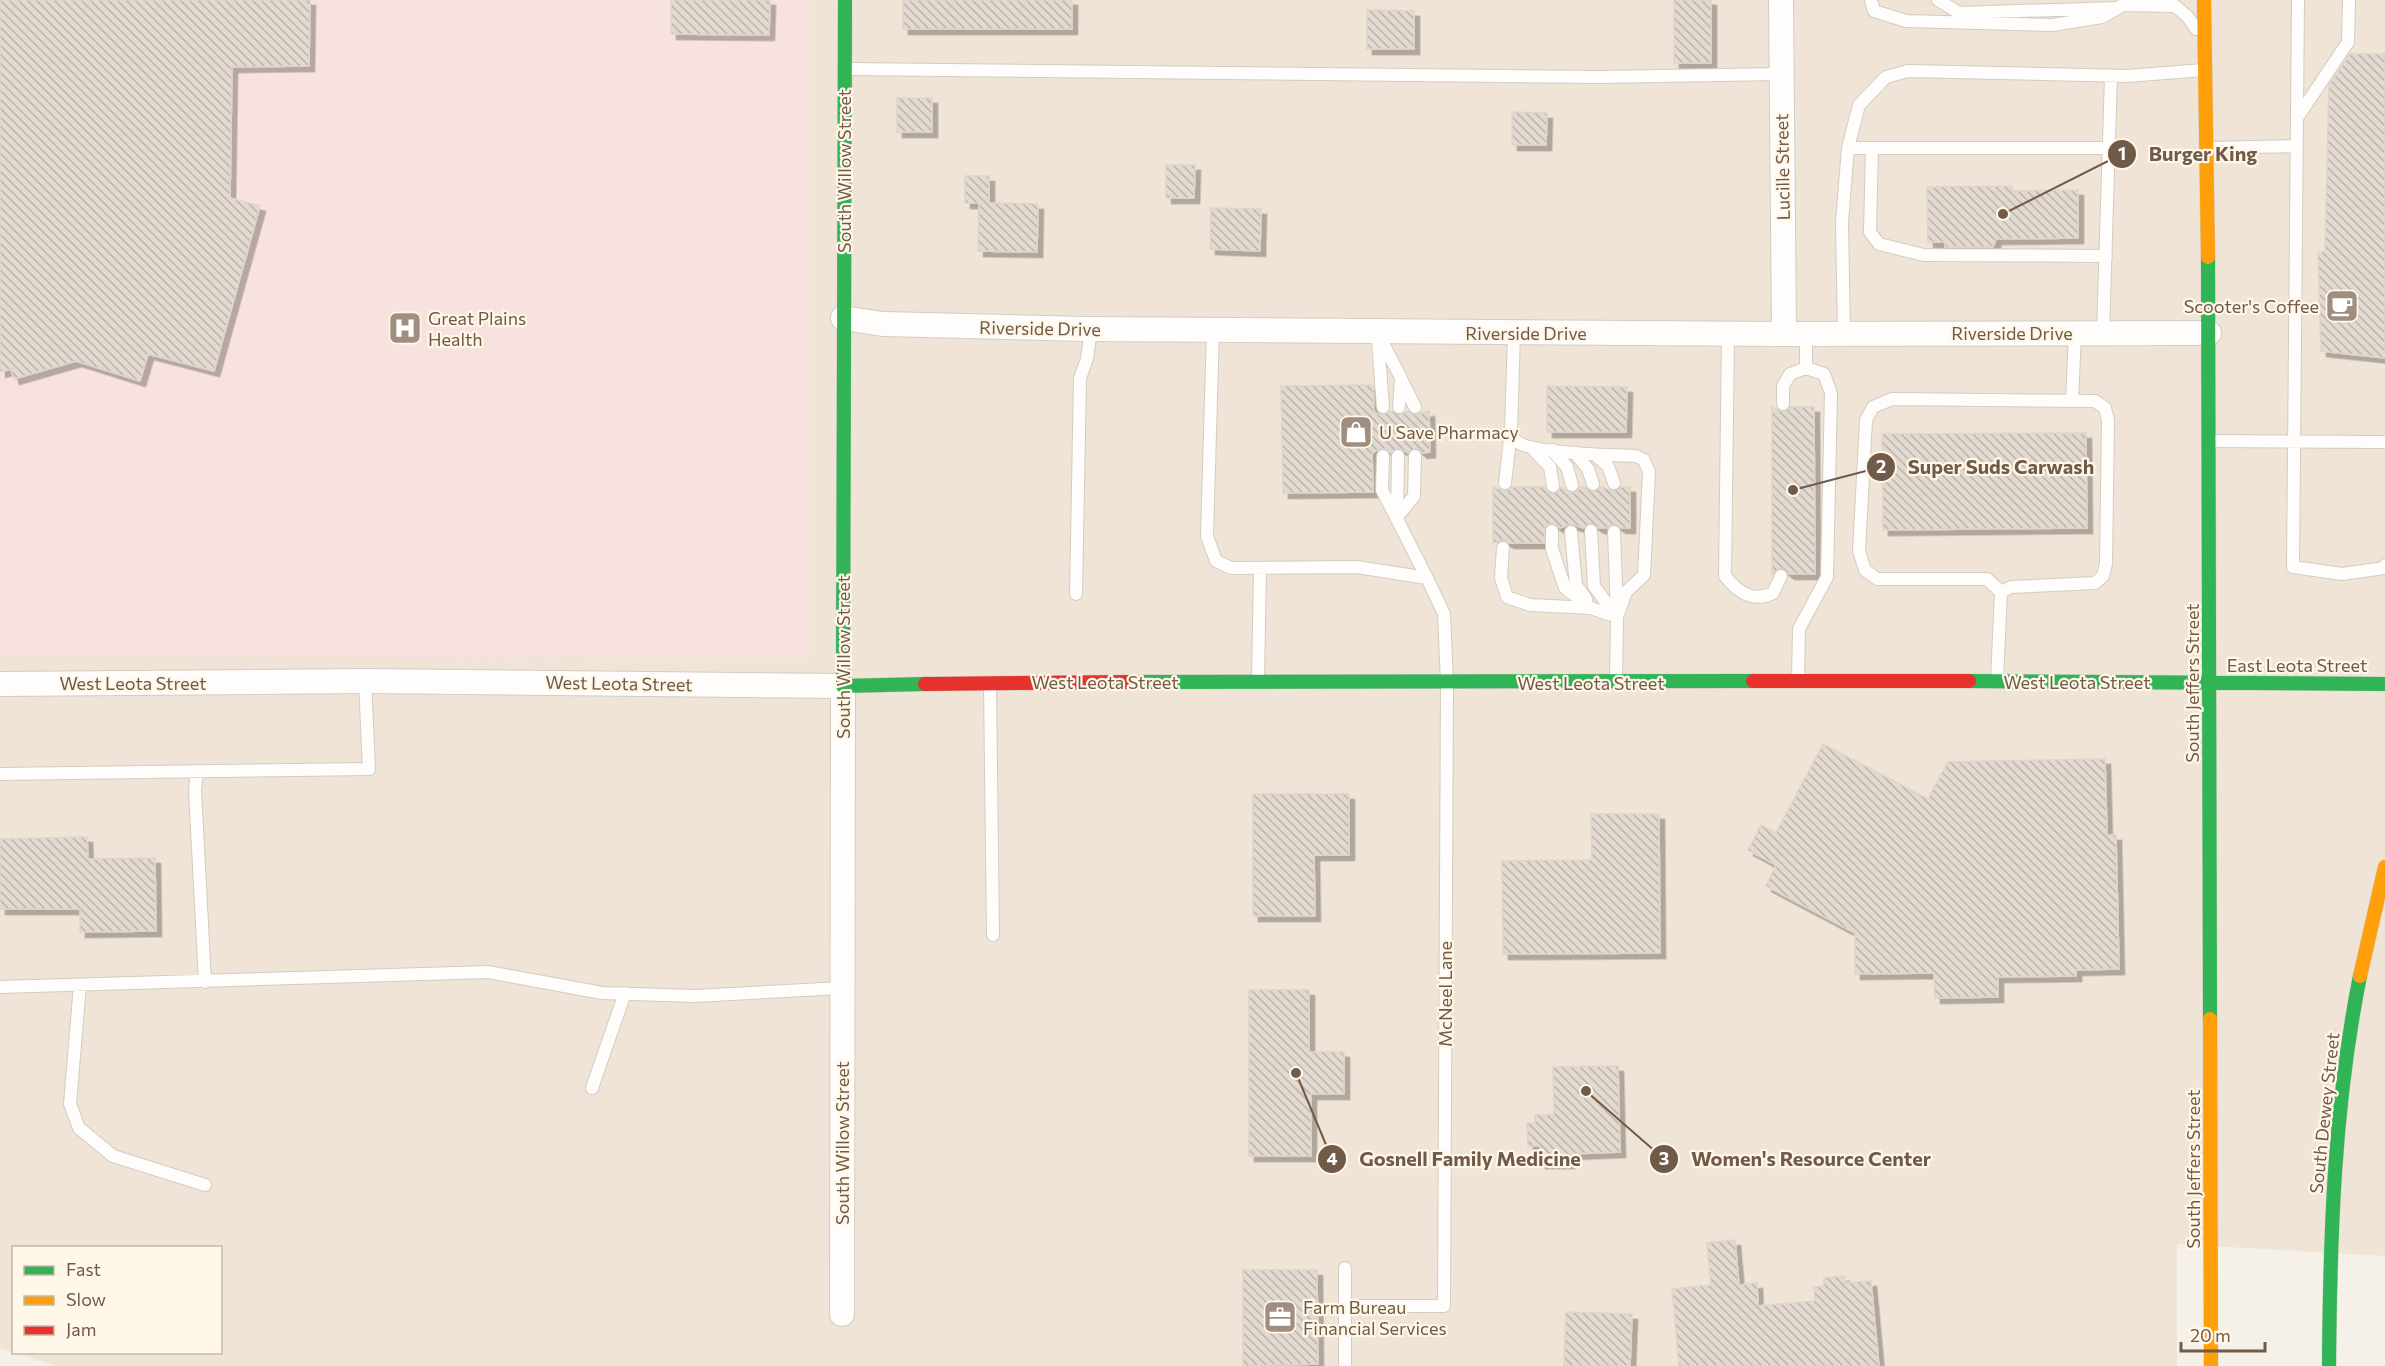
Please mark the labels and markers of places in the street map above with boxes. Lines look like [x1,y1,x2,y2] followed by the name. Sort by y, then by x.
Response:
[2107,135,2269,173] callout: Burger King
[2324,288,2360,324] cafe icon: Scooter's Coffee
[2184,295,2319,317] place label: Scooter's Coffee
[428,307,526,350] place label: Great Plains Health
[387,310,423,346] hospital icon: Great Plains Health
[1338,414,1374,450] shop icon: U Save Pharmacy
[1379,421,1519,443] place label: U Save Pharmacy
[1866,448,2106,486] callout: Super Suds Carwash
[1317,1140,1593,1178] callout: Gosnell Family Medicine
[1649,1140,1943,1178] callout: Women's Resource Center
[1303,1296,1447,1339] place label: Farm Bureau Financial Services
[1262,1299,1298,1335] office icon: Farm Bureau Financial Services

